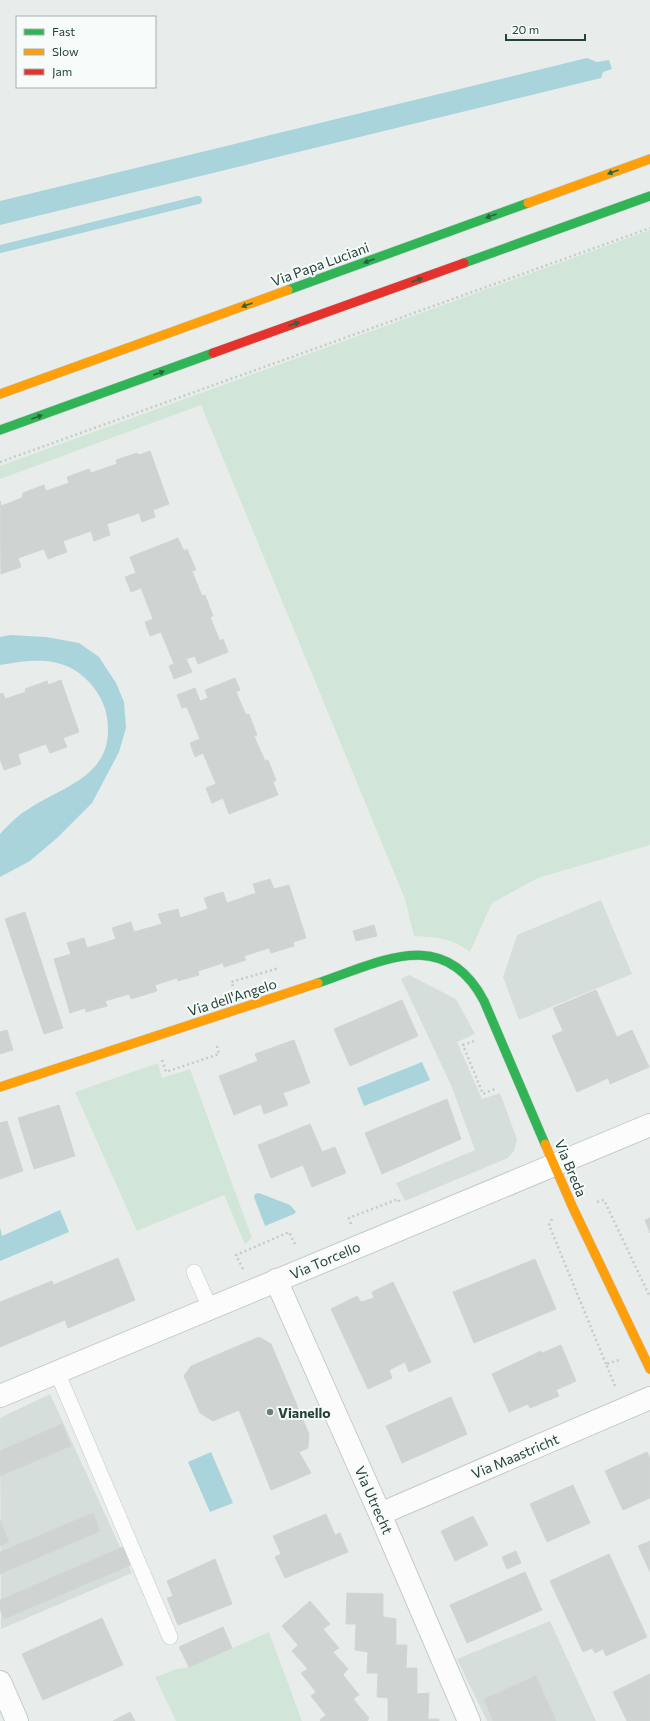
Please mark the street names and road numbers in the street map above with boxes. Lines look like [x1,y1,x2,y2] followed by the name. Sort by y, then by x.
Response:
[269,238,371,290] street label: Via Papa Luciani
[185,975,279,1019] street label: Via dell'Angelo
[551,1137,591,1199] street label: Via Breda
[287,1238,363,1282] street label: Via Torcello
[469,1430,561,1482] street label: Via Maastricht
[351,1463,397,1537] street label: Via Utrecht

